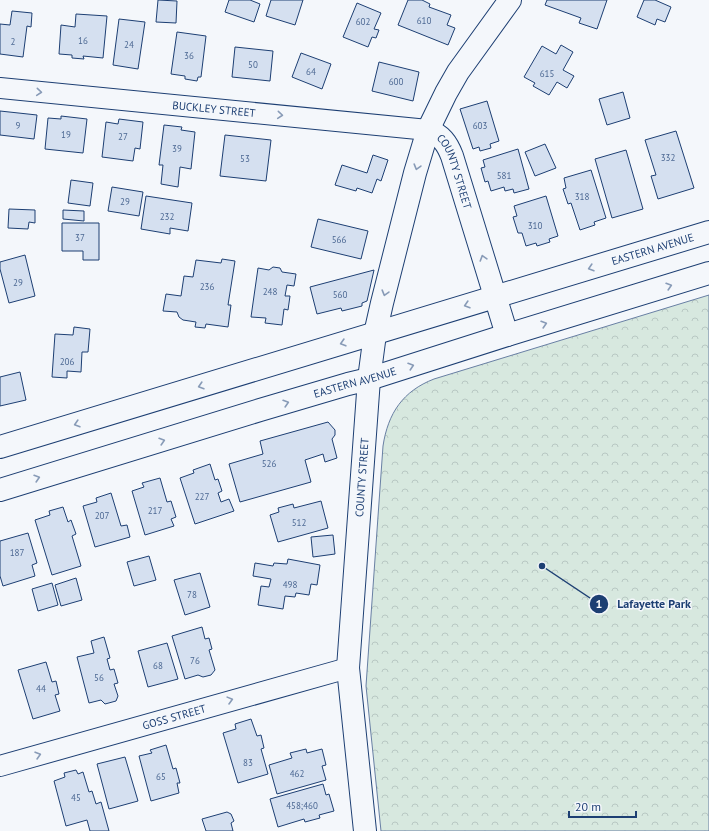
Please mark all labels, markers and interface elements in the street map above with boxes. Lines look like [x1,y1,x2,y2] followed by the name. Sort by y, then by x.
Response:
[417,15,431,26] house number: 610
[356,16,370,27] house number: 602
[78,35,88,46] house number: 16
[11,36,16,47] house number: 2
[124,39,134,50] house number: 24
[184,50,194,61] house number: 36
[248,59,258,70] house number: 50
[306,66,316,77] house number: 64
[540,68,554,79] house number: 615
[389,76,403,87] house number: 600
[36,87,42,96] one-way arrow
[172,98,256,120] street label: BUCKLEY STREET
[277,110,283,119] one-way arrow
[16,120,21,131] house number: 9
[473,120,487,131] house number: 603
[61,129,71,140] house number: 19
[118,131,128,142] house number: 27
[434,131,475,211] street label: COUNTY STREET
[172,143,182,154] house number: 39
[661,152,675,163] house number: 332
[240,153,250,164] house number: 53
[413,163,422,170] one-way arrow
[497,170,511,181] house number: 581
[575,191,589,202] house number: 318
[120,196,130,207] house number: 29
[160,211,174,222] house number: 232
[528,220,542,231] house number: 310
[610,230,696,268] street label: EASTERN AVENUE
[75,232,85,243] house number: 37
[332,234,346,245] house number: 566
[479,254,488,261] one-way arrow
[588,263,595,272] one-way arrow
[13,277,23,288] house number: 29
[200,281,214,292] house number: 236
[665,282,672,291] one-way arrow
[263,286,277,297] house number: 248
[333,289,347,300] house number: 560
[381,289,390,296] one-way arrow
[464,300,471,309] one-way arrow
[541,320,548,329] one-way arrow
[339,338,346,347] one-way arrow
[60,356,74,367] house number: 206
[407,362,414,371] one-way arrow
[312,364,398,401] street label: EASTERN AVENUE
[198,381,205,390] one-way arrow
[282,399,289,408] one-way arrow
[73,419,80,428] one-way arrow
[158,437,165,445] one-way arrow
[352,437,372,517] street label: COUNTY STREET
[262,458,276,469] house number: 526
[34,475,41,483] one-way arrow
[195,491,209,502] house number: 227
[148,505,162,516] house number: 217
[95,510,109,521] house number: 207
[292,517,306,528] house number: 512
[10,547,24,558] house number: 187
[283,579,297,590] house number: 498
[187,589,197,600] house number: 78
[589,592,699,616] callout: Lafayette Park
[596,596,602,611] text: 1
[617,596,691,611] text: Lafayette Park
[190,655,200,666] house number: 76
[153,660,163,671] house number: 68
[94,672,104,683] house number: 56
[36,683,46,694] house number: 44
[227,697,233,705] one-way arrow
[141,701,208,733] street label: GOSS STREET
[34,751,41,760] one-way arrow
[243,757,253,768] house number: 83
[290,768,304,779] house number: 462
[156,771,166,782] house number: 65
[71,792,81,803] house number: 45
[569,793,636,819] scale bar
[575,799,601,814] text: 20 m
[286,800,318,811] house number: 458;460

